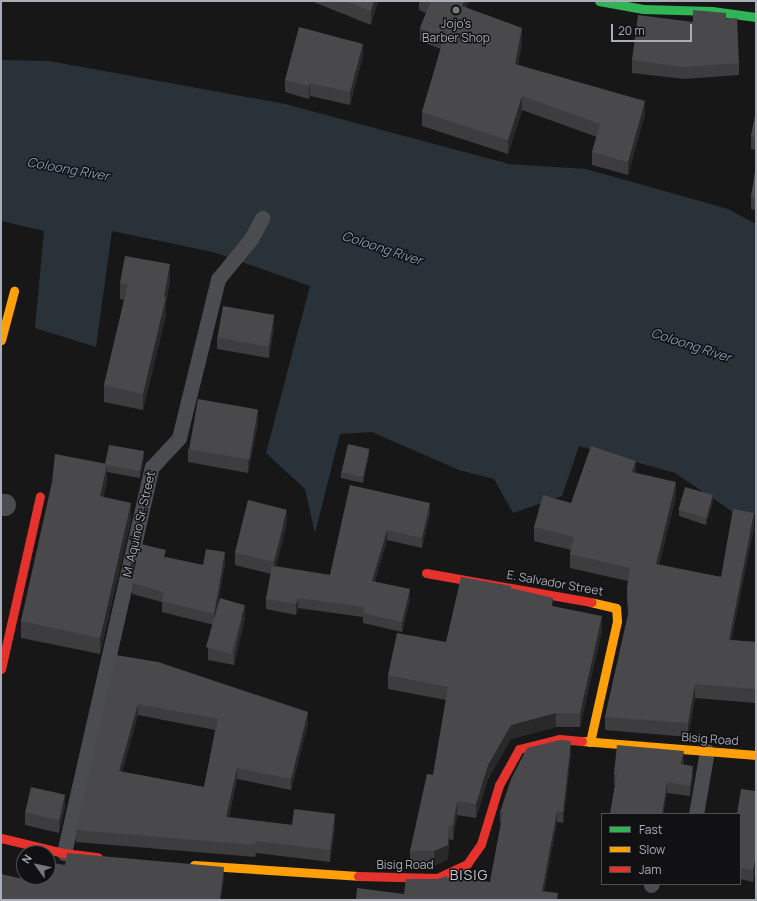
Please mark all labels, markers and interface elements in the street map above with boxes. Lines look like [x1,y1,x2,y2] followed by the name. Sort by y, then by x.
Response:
[451,5,461,15] marker: Jojo's Barber Shop
[613,16,694,42] scale bar
[422,17,490,45] place label: Jojo's Barber Shop
[618,22,645,39] text: 20 m
[26,154,110,184] water label: Coloong River
[340,228,424,268] water label: Coloong River
[649,325,733,365] water label: Coloong River
[120,470,158,578] street label: M. Aquino Sr. Street
[506,567,604,599] street label: E. Salvador Street
[681,730,739,748] street label: Bisig Road
[601,813,741,885] legend
[639,821,663,838] text: Fast
[639,841,665,858] text: Slow
[16,845,56,885] north arrow
[18,851,35,866] text: N
[376,858,434,872] street label: Bisig Road
[639,861,661,878] text: Jam
[450,867,488,883] district label: BISIG

